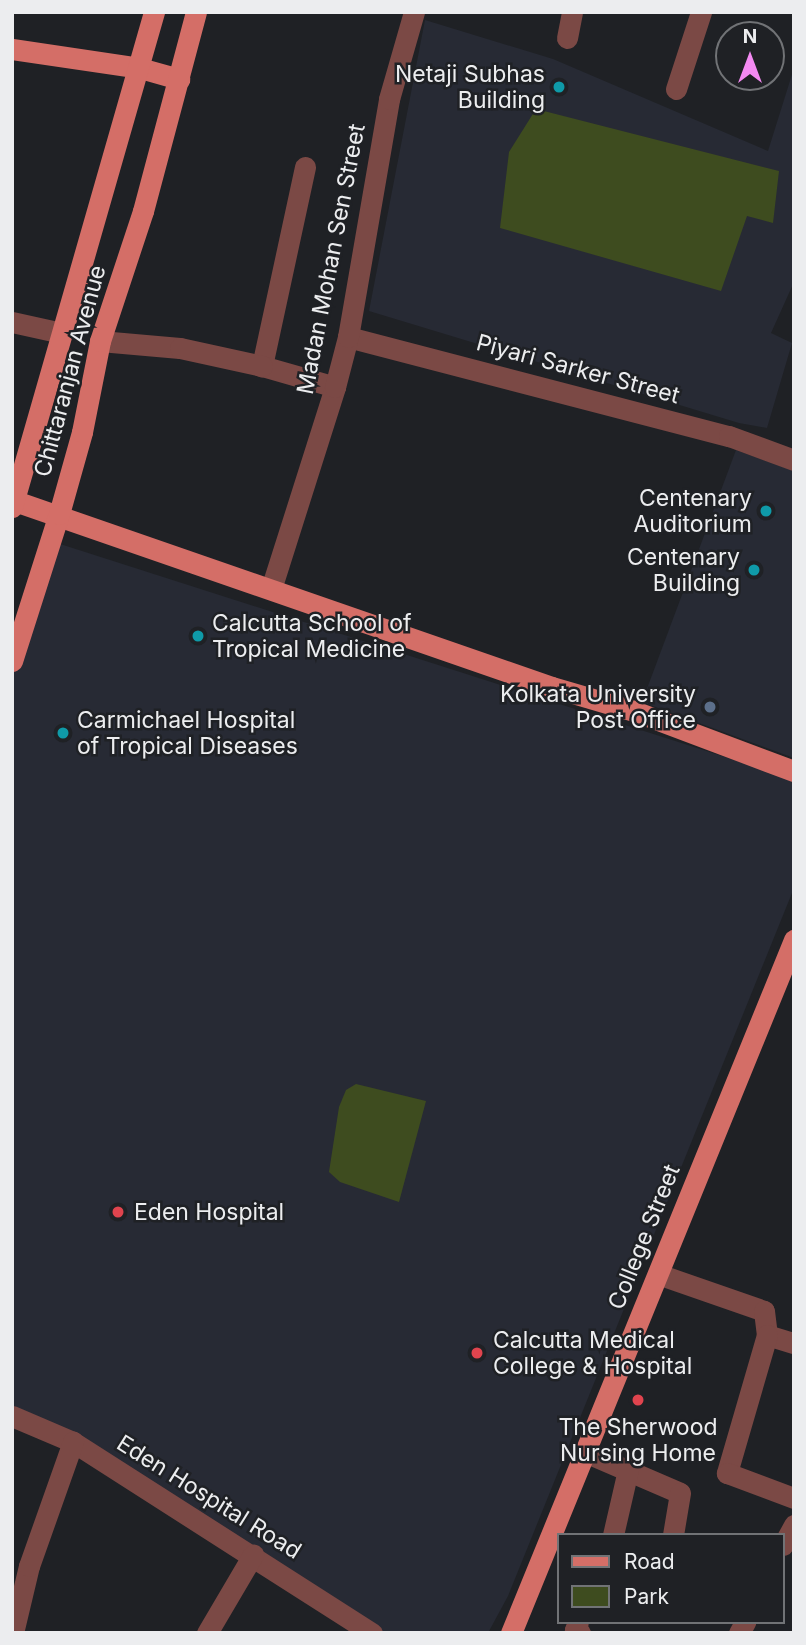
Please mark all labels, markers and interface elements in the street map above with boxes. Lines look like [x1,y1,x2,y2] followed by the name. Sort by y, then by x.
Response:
[715,21,785,91] north arrow
[743,25,757,48] text: N
[395,60,545,114] place label: Netaji Subhas Building
[551,79,567,95] marker: Netaji Subhas Building
[291,121,371,397] street label: Madan Mohan Sen Street
[28,262,112,480] street label: Chittaranjan Avenue
[473,329,683,409] street label: Piyari Sarker Street
[633,484,752,538] place label: Centenary Auditorium
[758,503,774,519] marker: Centenary Auditorium
[627,543,740,597] place label: Centenary Building
[746,562,762,578] marker: Centenary Building
[212,609,411,663] place label: Calcutta School of Tropical Medicine
[190,628,206,644] marker: Calcutta School of Tropical Medicine
[500,680,696,734] place label: Kolkata University Post Office
[702,699,718,715] marker: Kolkata University Post Office
[77,706,298,760] place label: Carmichael Hospital of Tropical Diseases
[55,725,71,741] marker: Carmichael Hospital of Tropical Diseases
[602,1160,686,1314] street label: College Street
[134,1198,284,1226] place label: Eden Hospital
[108,1202,128,1222] marker: Eden Hospital
[493,1326,692,1380] place label: Calcutta Medical College & Hospital
[467,1343,487,1363] marker: Calcutta Medical College & Hospital
[628,1390,648,1410] marker: The Sherwood Nursing Home
[558,1413,718,1467] place label: The Sherwood Nursing Home
[112,1429,306,1565] street label: Eden Hospital Road
[558,1533,785,1624] legend
[624,1549,675,1574] text: Road
[624,1584,669,1609] text: Park

